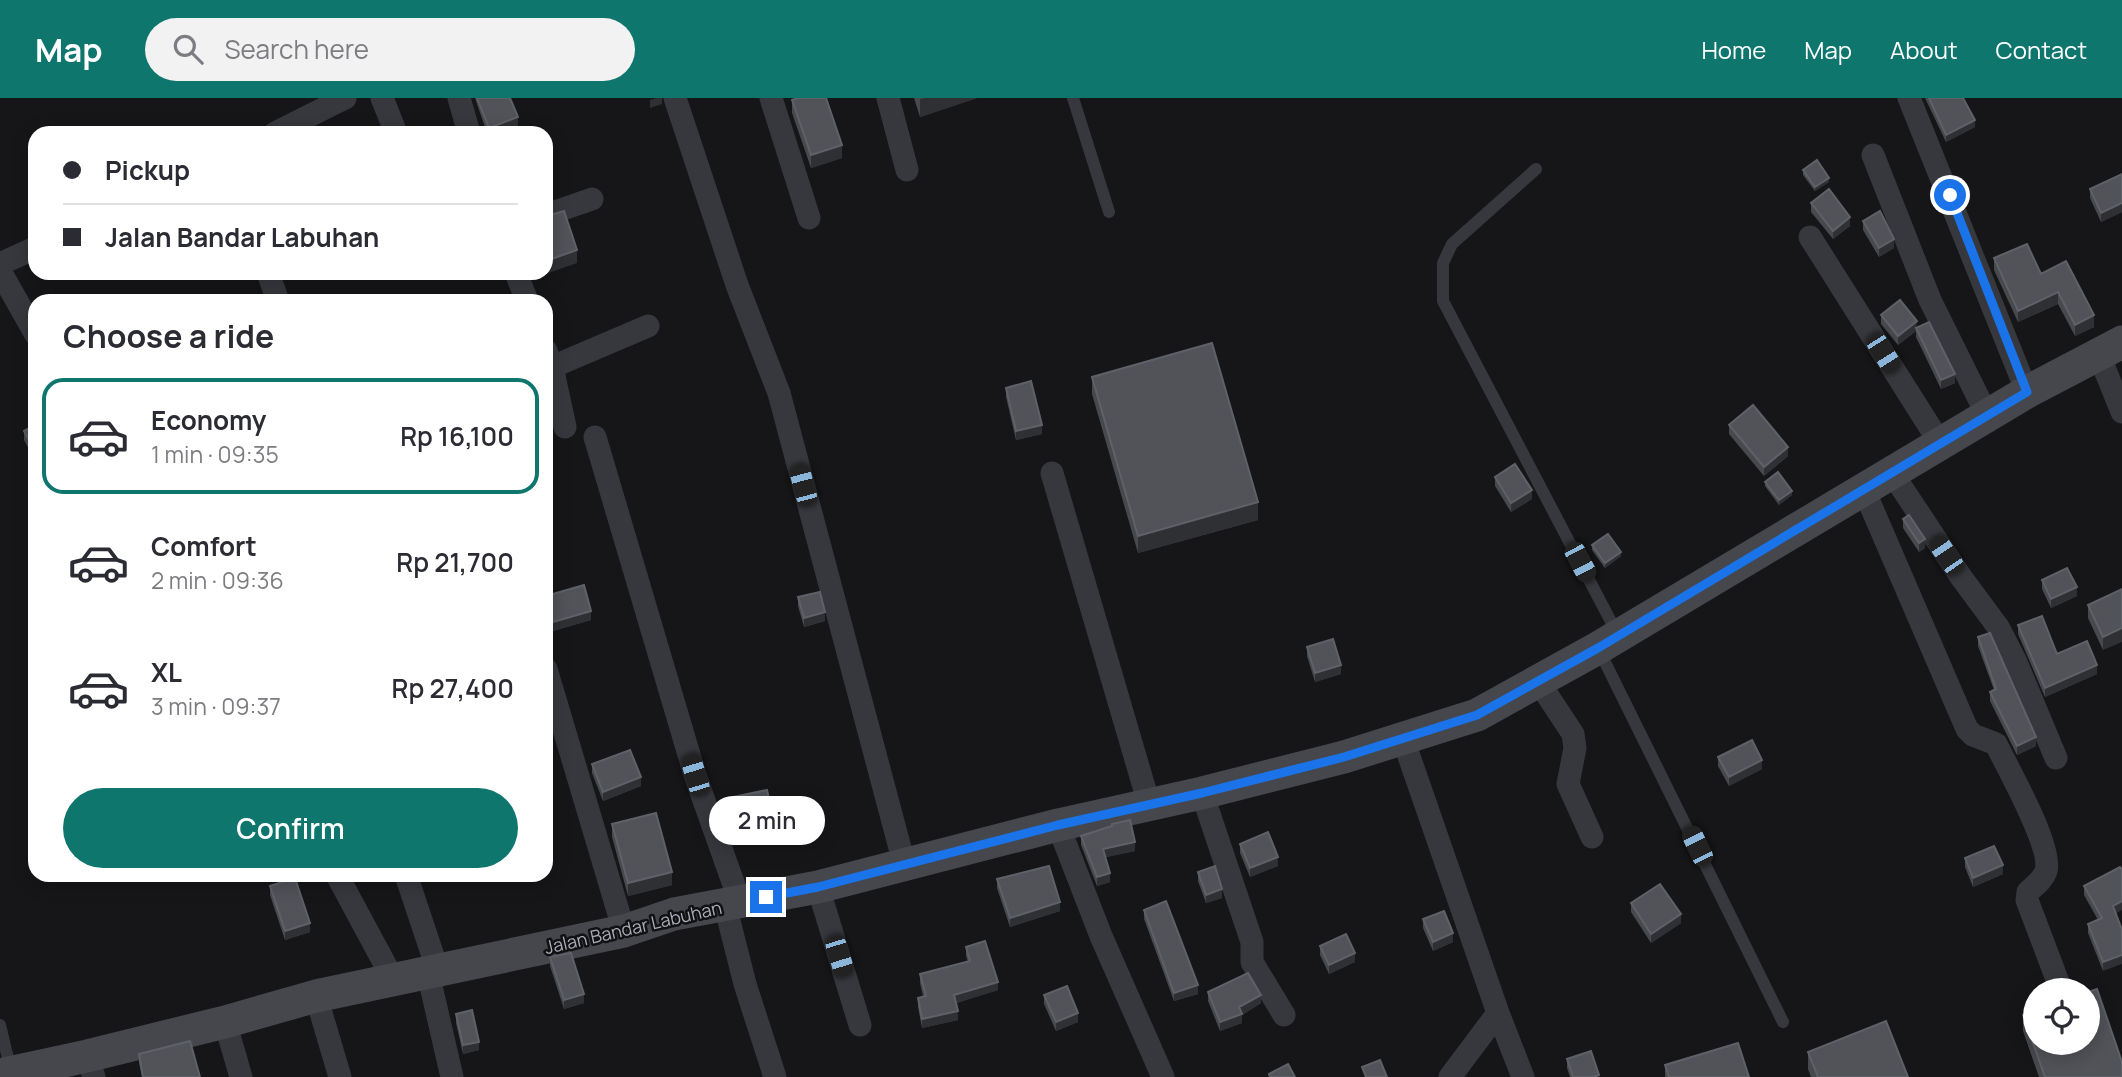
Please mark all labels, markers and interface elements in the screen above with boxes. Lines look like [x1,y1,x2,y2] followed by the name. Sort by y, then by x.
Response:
[145,18,635,81] search box
[35,27,103,72] text: Map
[169,30,207,68] icon: search
[225,31,369,67] text: Search here
[1701,33,1766,66] text: Home
[1804,33,1852,66] text: Map
[1890,33,1958,66] text: About
[1996,33,2087,66] text: Contact
[105,152,190,188] text: Pickup
[1934,179,1966,211] route start
[105,219,379,255] text: Jalan Bandar Labuhan
[63,314,274,358] text: Choose a ride
[1863,330,1904,376] car
[151,402,266,438] text: Economy
[67,405,130,468] icon: car
[400,418,514,454] text: Rp 16,100
[151,438,279,470] text: 1 min · 09:35
[788,462,819,508] car
[151,528,257,564] text: Comfort
[67,531,130,594] icon: car
[1926,532,1967,578] car
[1561,539,1600,585] car
[396,544,514,580] text: Rp 21,700
[151,564,284,596] text: 2 min · 09:36
[151,654,182,690] text: XL
[67,657,130,720] icon: car
[391,670,514,706] text: Rp 27,400
[151,690,281,722] text: 3 min · 09:37
[679,752,712,798] car
[63,788,518,868] button: Confirm
[708,796,824,844] callout: 2 min
[738,804,796,836] text: 2 min
[1679,823,1716,869] car
[750,881,782,913] route end
[542,895,724,959] street label: Jalan Bandar Labuhan
[823,933,856,979] car
[2023,978,2100,1055] map controls
[2023,978,2100,1055] button: locate

